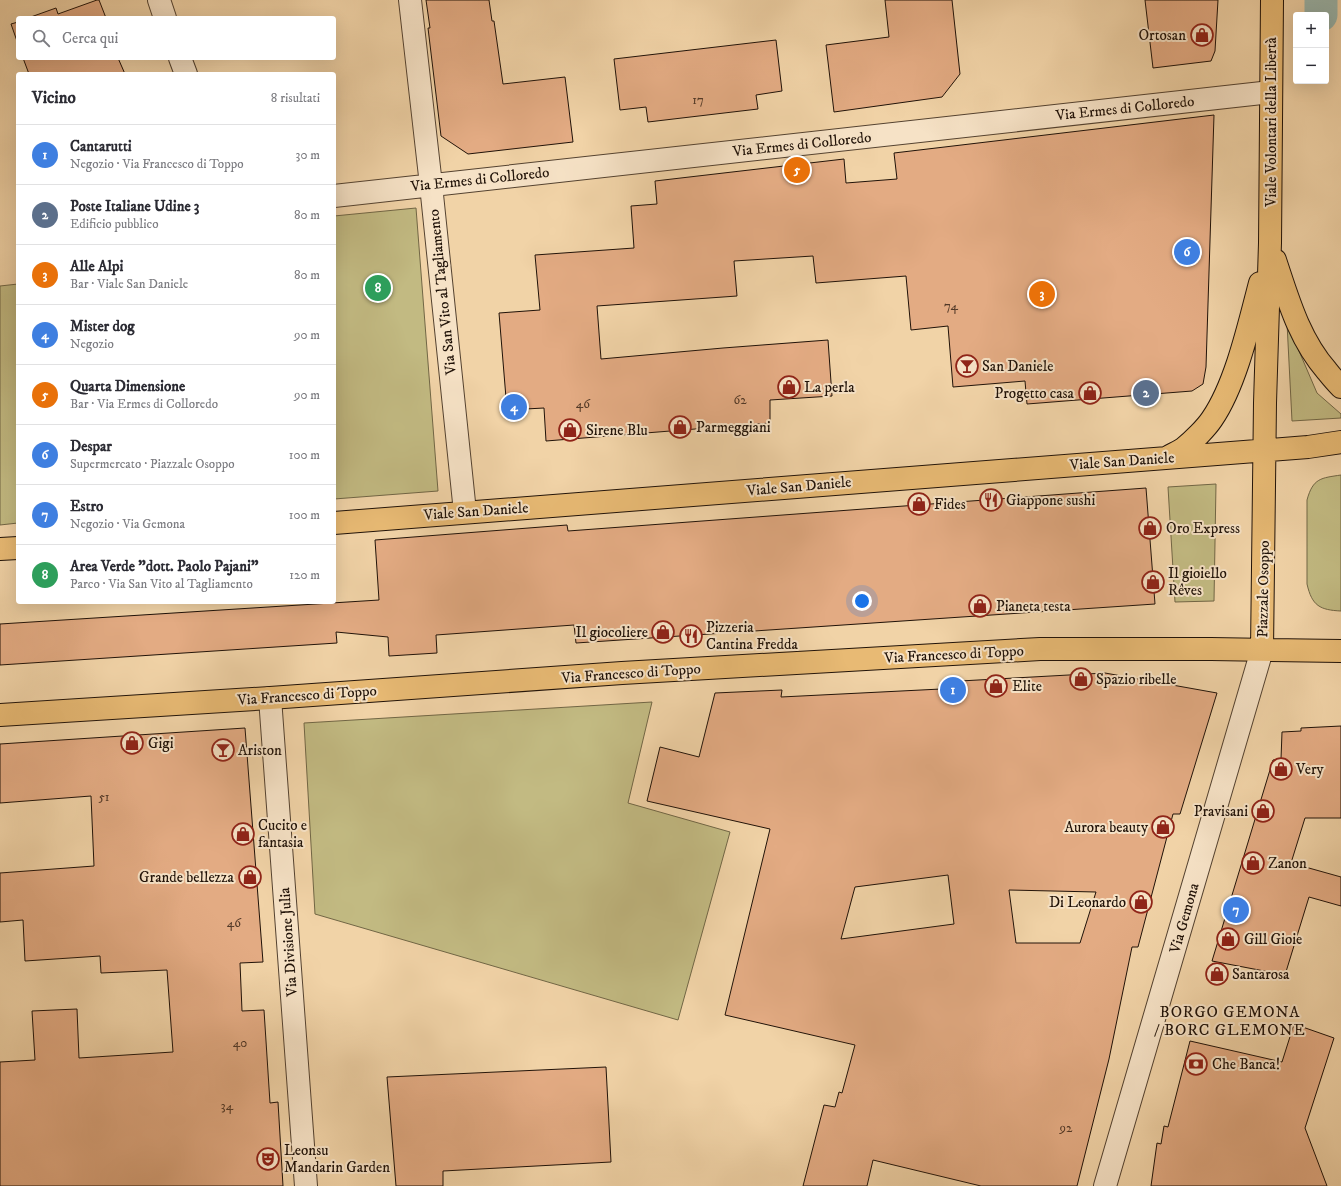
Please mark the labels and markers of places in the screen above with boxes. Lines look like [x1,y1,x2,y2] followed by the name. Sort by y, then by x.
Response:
[1189,22,1215,48] shop icon: Ortosan
[1138,26,1186,45] place label: Ortosan
[784,155,810,185] pin: 5
[1174,237,1200,267] pin: 6
[365,273,391,303] pin: 8
[1029,279,1055,309] pin: 3
[954,353,980,379] bar icon: San Daniele
[982,357,1053,376] place label: San Daniele
[776,374,802,400] shop icon: La perla
[804,378,855,397] place label: La perla
[1133,378,1159,408] pin: 2
[1077,380,1103,406] shop icon: Progetto casa
[995,384,1075,403] place label: Progetto casa
[501,392,527,422] pin: 4
[667,414,693,440] shop icon: Parmeggiani
[557,417,583,443] shop icon: Sirene Blu
[696,418,771,437] place label: Parmeggiani
[586,421,648,440] place label: Sirene Blu
[978,487,1004,513] restaurant icon: Giappone sushi
[906,491,932,517] shop icon: Fides
[1006,491,1095,510] place label: Giappone sushi
[934,495,966,514] place label: Fides
[1137,515,1163,541] shop icon: Oro Express
[1166,519,1240,538] place label: Oro Express
[1168,564,1227,600] place label: Il gioiello Rêves
[1140,569,1166,595] shop icon: Il gioiello Rêves
[967,593,993,619] shop icon: Pianeta testa
[996,597,1071,616] place label: Pianeta testa
[706,618,798,654] place label: Pizzeria Cantina Fredda
[650,619,676,645] shop icon: Il giocoliere
[576,623,648,642] place label: Il giocoliere
[678,623,704,649] restaurant icon: Pizzeria Cantina Fredda
[1068,666,1094,692] shop icon: Spazio ribelle
[1096,670,1177,689] place label: Spazio ribelle
[983,673,1009,699] shop icon: Elite
[940,675,966,705] pin: 1
[1012,677,1042,696] place label: Elite
[119,730,145,756] shop icon: Gigi
[148,734,174,753] place label: Gigi
[210,737,236,763] bar icon: Ariston
[238,741,282,760] place label: Ariston
[1268,756,1294,782] shop icon: Very
[1295,760,1324,779] place label: Very
[1250,798,1276,824] shop icon: Pravisani
[1194,802,1248,821] place label: Pravisani
[1150,814,1176,840] shop icon: Aurora beauty
[258,816,307,852] place label: Cucito e fantasia
[1064,818,1149,837] place label: Aurora beauty
[230,821,256,847] shop icon: Cucito e fantasia
[1240,850,1266,876] shop icon: Zanon
[1268,854,1307,873] place label: Zanon
[237,864,263,890] shop icon: Grande bellezza
[139,868,235,887] place label: Grande bellezza
[1128,889,1154,915] shop icon: Di Leonardo
[1049,893,1126,912] place label: Di Leonardo
[1223,895,1249,925] pin: 7
[1215,926,1241,952] shop icon: Gill Gioie
[1244,930,1302,949] place label: Gill Gioie
[1204,961,1230,987] shop icon: Santarosa
[1232,965,1290,984] place label: Santarosa
[1183,1051,1209,1077] bank icon: Che Banca!
[1212,1055,1280,1074] place label: Che Banca!
[284,1141,390,1177] place label: Leonsu Mandarin Garden
[255,1146,281,1172] theatre icon: Leonsu Mandarin Garden

